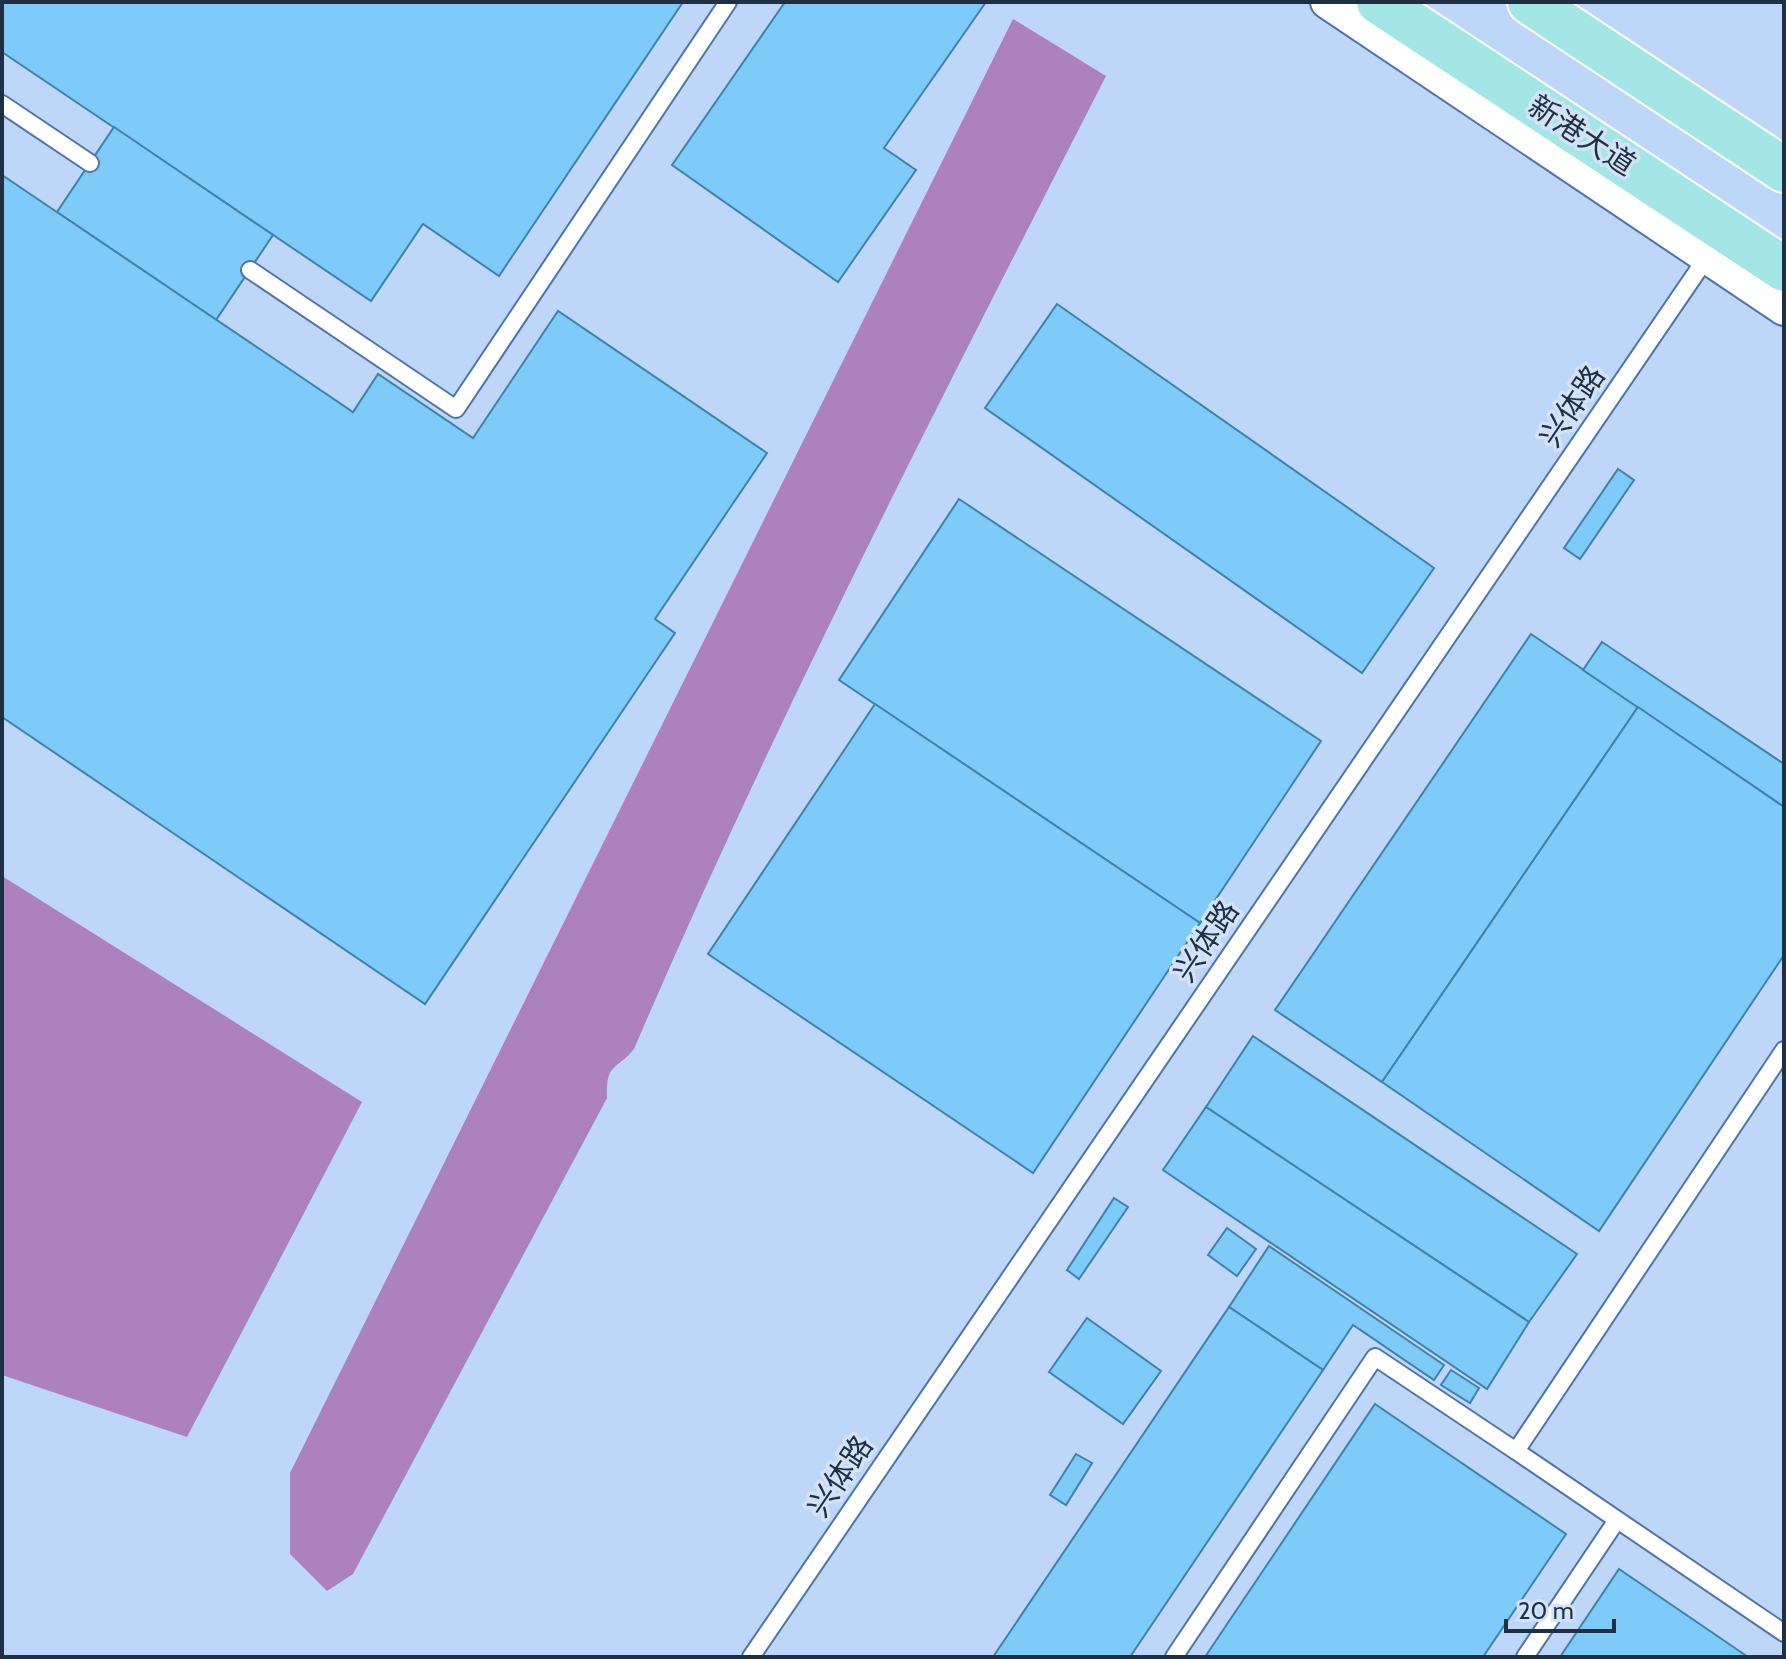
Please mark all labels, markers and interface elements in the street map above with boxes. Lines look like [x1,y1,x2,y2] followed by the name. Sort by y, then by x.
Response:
[1522,87,1642,183] street label: 新港大道
[1531,358,1613,454] street label: 兴体路
[1165,893,1247,989] street label: 兴体路
[799,1428,881,1524] street label: 兴体路
[1506,1583,1614,1633] scale bar
[1518,1596,1574,1625] text: 20 m

